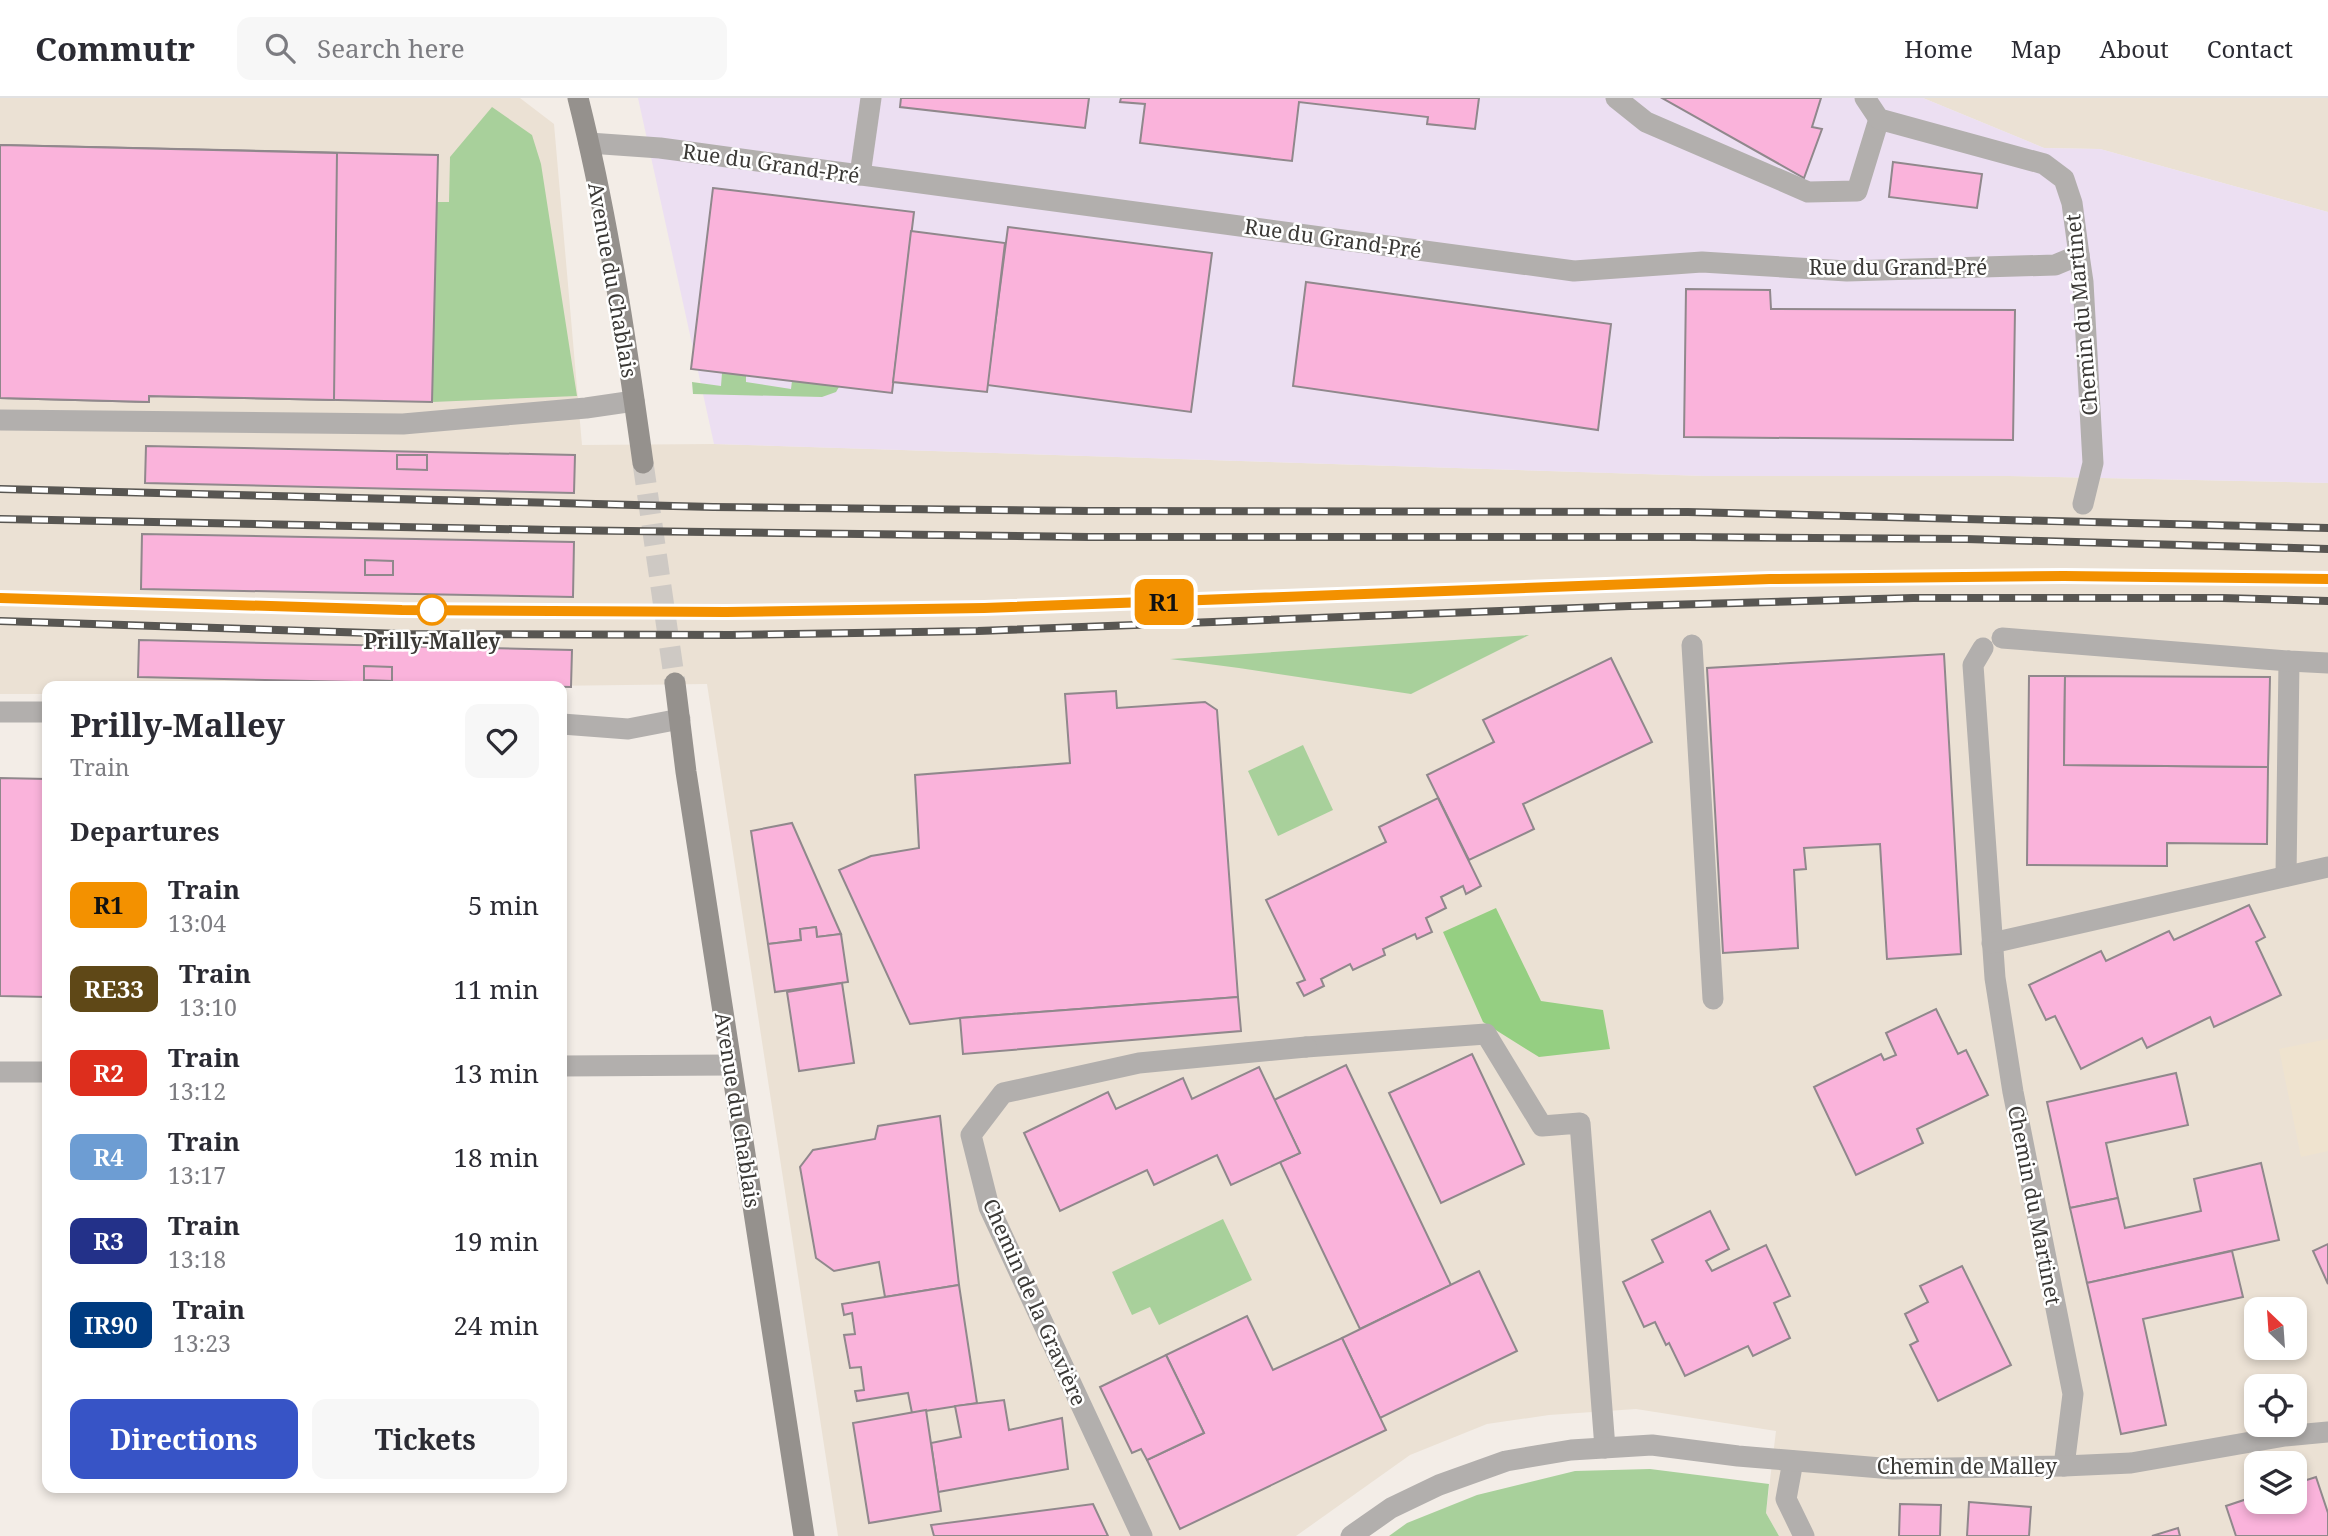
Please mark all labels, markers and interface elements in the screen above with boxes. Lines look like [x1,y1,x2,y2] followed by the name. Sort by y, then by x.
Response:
[237,17,727,80] search box
[35,26,195,71] text: Commutr
[261,29,299,67] icon: search
[317,30,465,66] text: Search here
[1904,32,1973,65] text: Home
[2011,32,2062,65] text: Map
[2100,32,2169,65] text: About
[2207,32,2293,65] text: Contact
[681,137,861,189] street label: Rue du Grand-Pré
[582,180,644,380] street label: Avenue du Chablais
[1243,212,1423,264] street label: Rue du Grand-Pré
[2058,213,2104,417] street label: Chemin du Martinet
[1809,253,1987,281] street label: Rue du Grand-Pré
[1132,579,1196,625] line badge: R1
[1149,585,1179,618] text: R1
[417,595,447,625] marker: Prilly-Malley
[364,627,501,655] place label: Prilly-Malley
[70,702,285,747] text: Prilly-Malley
[465,704,539,778] button: heart
[70,751,130,783] text: Train
[70,813,220,849] text: Departures
[168,871,240,907] text: Train
[468,887,539,923] text: 5 min
[93,888,124,921] text: R1
[168,907,226,939] text: 13:04
[179,955,251,991] text: Train
[454,971,539,1007] text: 11 min
[84,972,144,1005] text: RE33
[179,991,237,1023] text: 13:10
[709,1010,767,1210] street label: Avenue du Chablais
[168,1039,240,1075] text: Train
[454,1055,539,1091] text: 13 min
[93,1056,124,1089] text: R2
[168,1075,226,1107] text: 13:12
[2002,1103,2068,1307] street label: Chemin du Martinet
[168,1123,240,1159] text: Train
[454,1139,539,1175] text: 18 min
[93,1140,124,1173] text: R4
[168,1159,226,1191] text: 13:17
[977,1194,1093,1410] street label: Chemin de la Gravière
[168,1207,240,1243] text: Train
[454,1223,539,1259] text: 19 min
[93,1224,124,1257] text: R3
[168,1243,226,1275] text: 13:18
[173,1291,245,1327] text: Train
[2244,1297,2306,1360] north arrow
[2244,1297,2307,1514] map controls
[454,1307,539,1343] text: 24 min
[84,1308,138,1341] text: IR90
[173,1327,231,1359] text: 13:23
[2244,1374,2307,1437] button: locate
[70,1399,298,1479] button: Directions
[312,1399,539,1479] button: Tickets
[2244,1451,2307,1514] button: layers
[1877,1452,2057,1480] street label: Chemin de Malley

